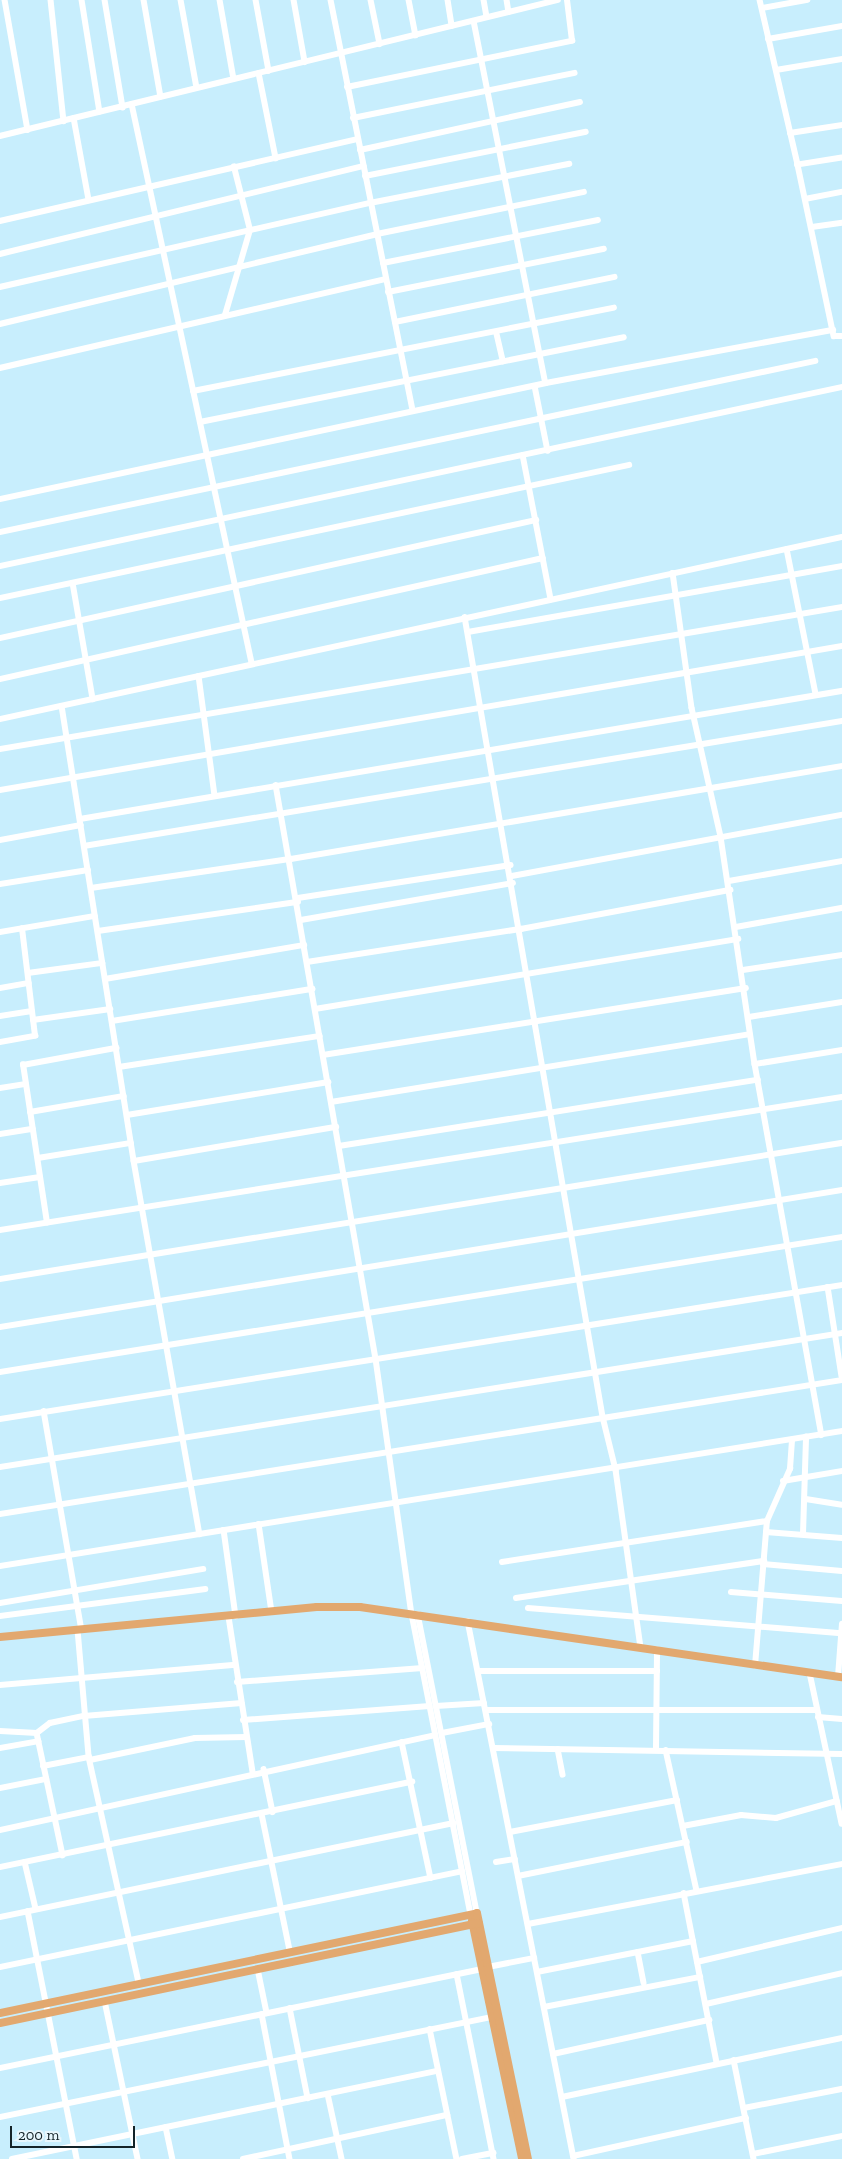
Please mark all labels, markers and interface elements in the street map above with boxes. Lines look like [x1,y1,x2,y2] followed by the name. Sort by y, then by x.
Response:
[12,2116,138,2148] scale bar
[18,2126,59,2144] text: 200 m

